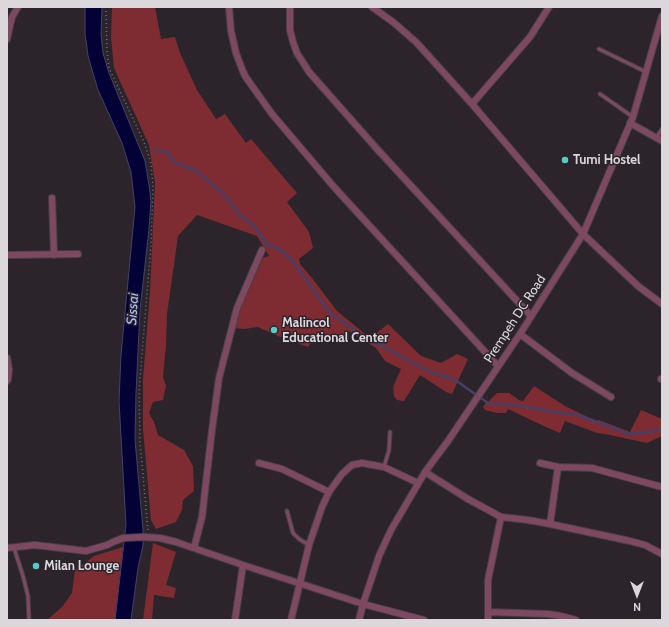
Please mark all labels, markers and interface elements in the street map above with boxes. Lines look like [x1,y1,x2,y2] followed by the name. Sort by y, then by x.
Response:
[573,152,640,168] place label: Tumi Hostel
[560,155,570,165] marker: Tumi Hostel
[481,272,549,366] street label: Prempeh DC Road
[124,292,142,326] water label: Sissai
[282,315,388,346] place label: Malincol Educational Center
[269,325,279,335] marker: Malincol Educational Center
[44,558,119,574] place label: Milan Lounge
[31,561,41,571] marker: Milan Lounge
[617,575,657,615] north arrow
[633,600,641,614] text: N

